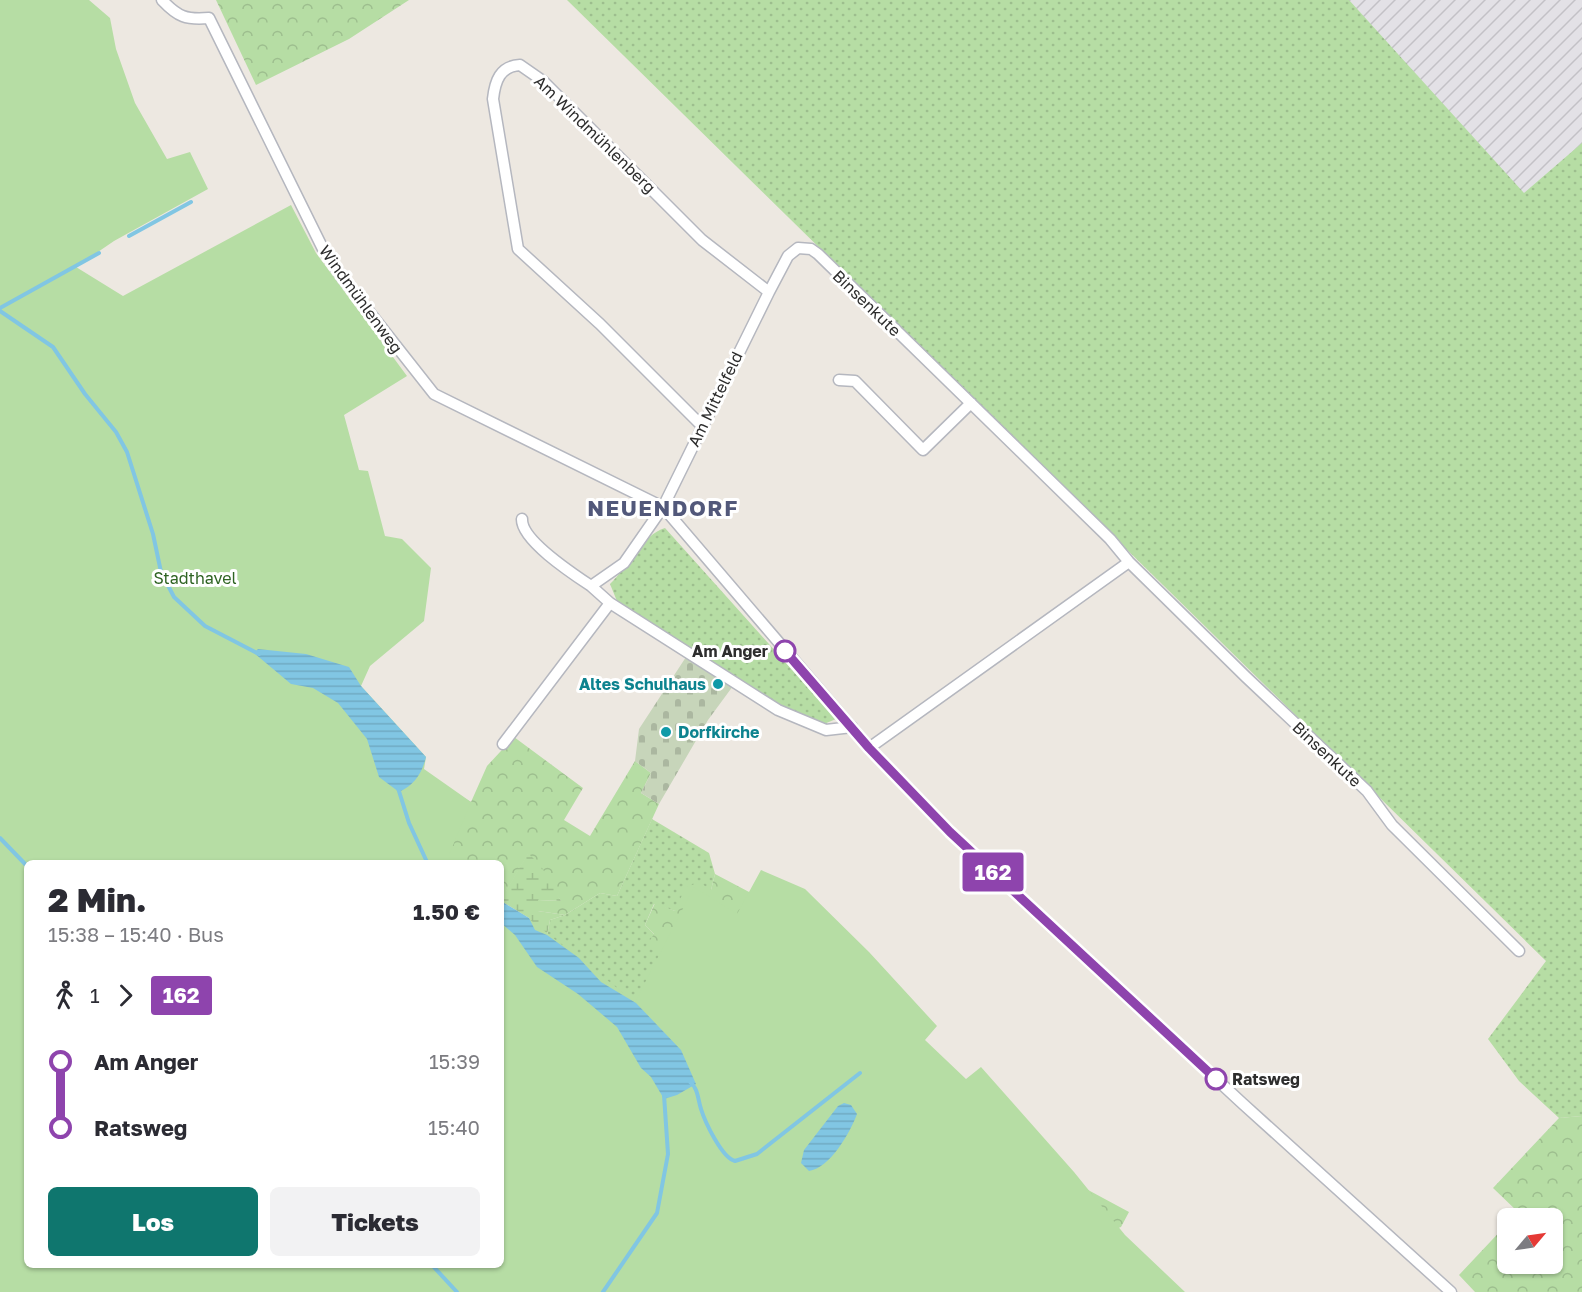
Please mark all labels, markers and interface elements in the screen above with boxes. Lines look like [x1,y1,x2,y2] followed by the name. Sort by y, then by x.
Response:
[530,71,660,197] street label: Am Windmühlenberg
[315,241,407,357] street label: Windmühlenweg
[829,266,905,340] street label: Binsenkute
[683,348,747,450] street label: Am Mittelfeld
[587,494,739,521] district label: NEUENDORF
[153,568,237,588] park label: Stadthavel
[774,640,796,662] marker: Am Anger
[692,641,768,661] place label: Am Anger
[579,674,706,694] place label: Altes Schulhaus
[711,677,725,691] marker: Altes Schulhaus
[1288,717,1366,791] street label: Binsenkute
[678,722,759,742] place label: Dorfkirche
[659,725,673,739] marker: Dorfkirche
[958,852,1028,892] line badge: 162
[975,859,1011,885] text: 162
[48,880,147,919] text: 2 Min.
[413,898,480,925] text: 1.50 €
[48,922,224,946] text: 15:38 – 15:40 · Bus
[48,979,81,1012] icon: walk
[109,979,142,1012] icon: forward
[163,982,200,1008] text: 162
[90,983,100,1007] text: 1
[94,1048,198,1075] text: Am Anger
[429,1049,480,1073] text: 15:39
[1205,1068,1227,1090] marker: Ratsweg
[1232,1069,1300,1089] place label: Ratsweg
[94,1114,187,1141] text: Ratsweg
[428,1115,480,1139] text: 15:40
[48,1187,258,1256] button: Los
[270,1187,480,1256] button: Tickets
[1497,1208,1563,1274] north arrow
[1497,1208,1563,1274] map controls

